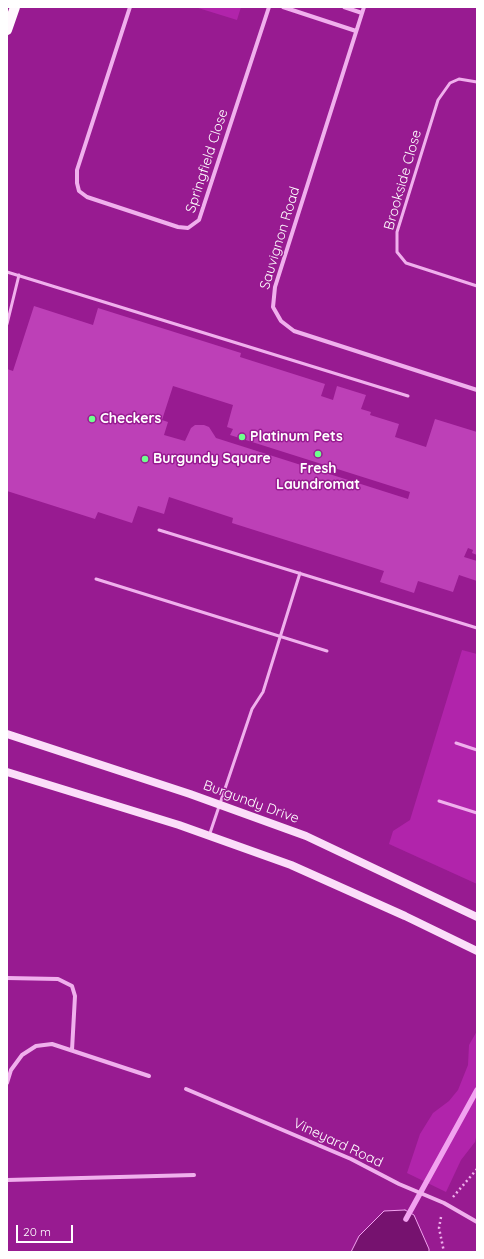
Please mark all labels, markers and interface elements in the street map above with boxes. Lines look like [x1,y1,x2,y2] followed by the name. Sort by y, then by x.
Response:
[182,107,232,215] street label: Springfield Close
[381,128,425,232] street label: Brookside Close
[256,185,304,291] street label: Sauvignon Road
[100,411,161,427] place label: Checkers
[87,414,97,424] marker: Checkers
[250,429,343,445] place label: Platinum Pets
[237,432,247,442] marker: Platinum Pets
[313,449,323,459] marker: Fresh Laundromat
[153,451,271,467] place label: Burgundy Square
[140,454,150,464] marker: Burgundy Square
[276,461,360,494] place label: Fresh Laundromat
[201,777,301,827] street label: Burgundy Drive
[291,1115,385,1171] street label: Vineyard Road
[18,1217,75,1243] scale bar
[23,1224,51,1239] text: 20 m

